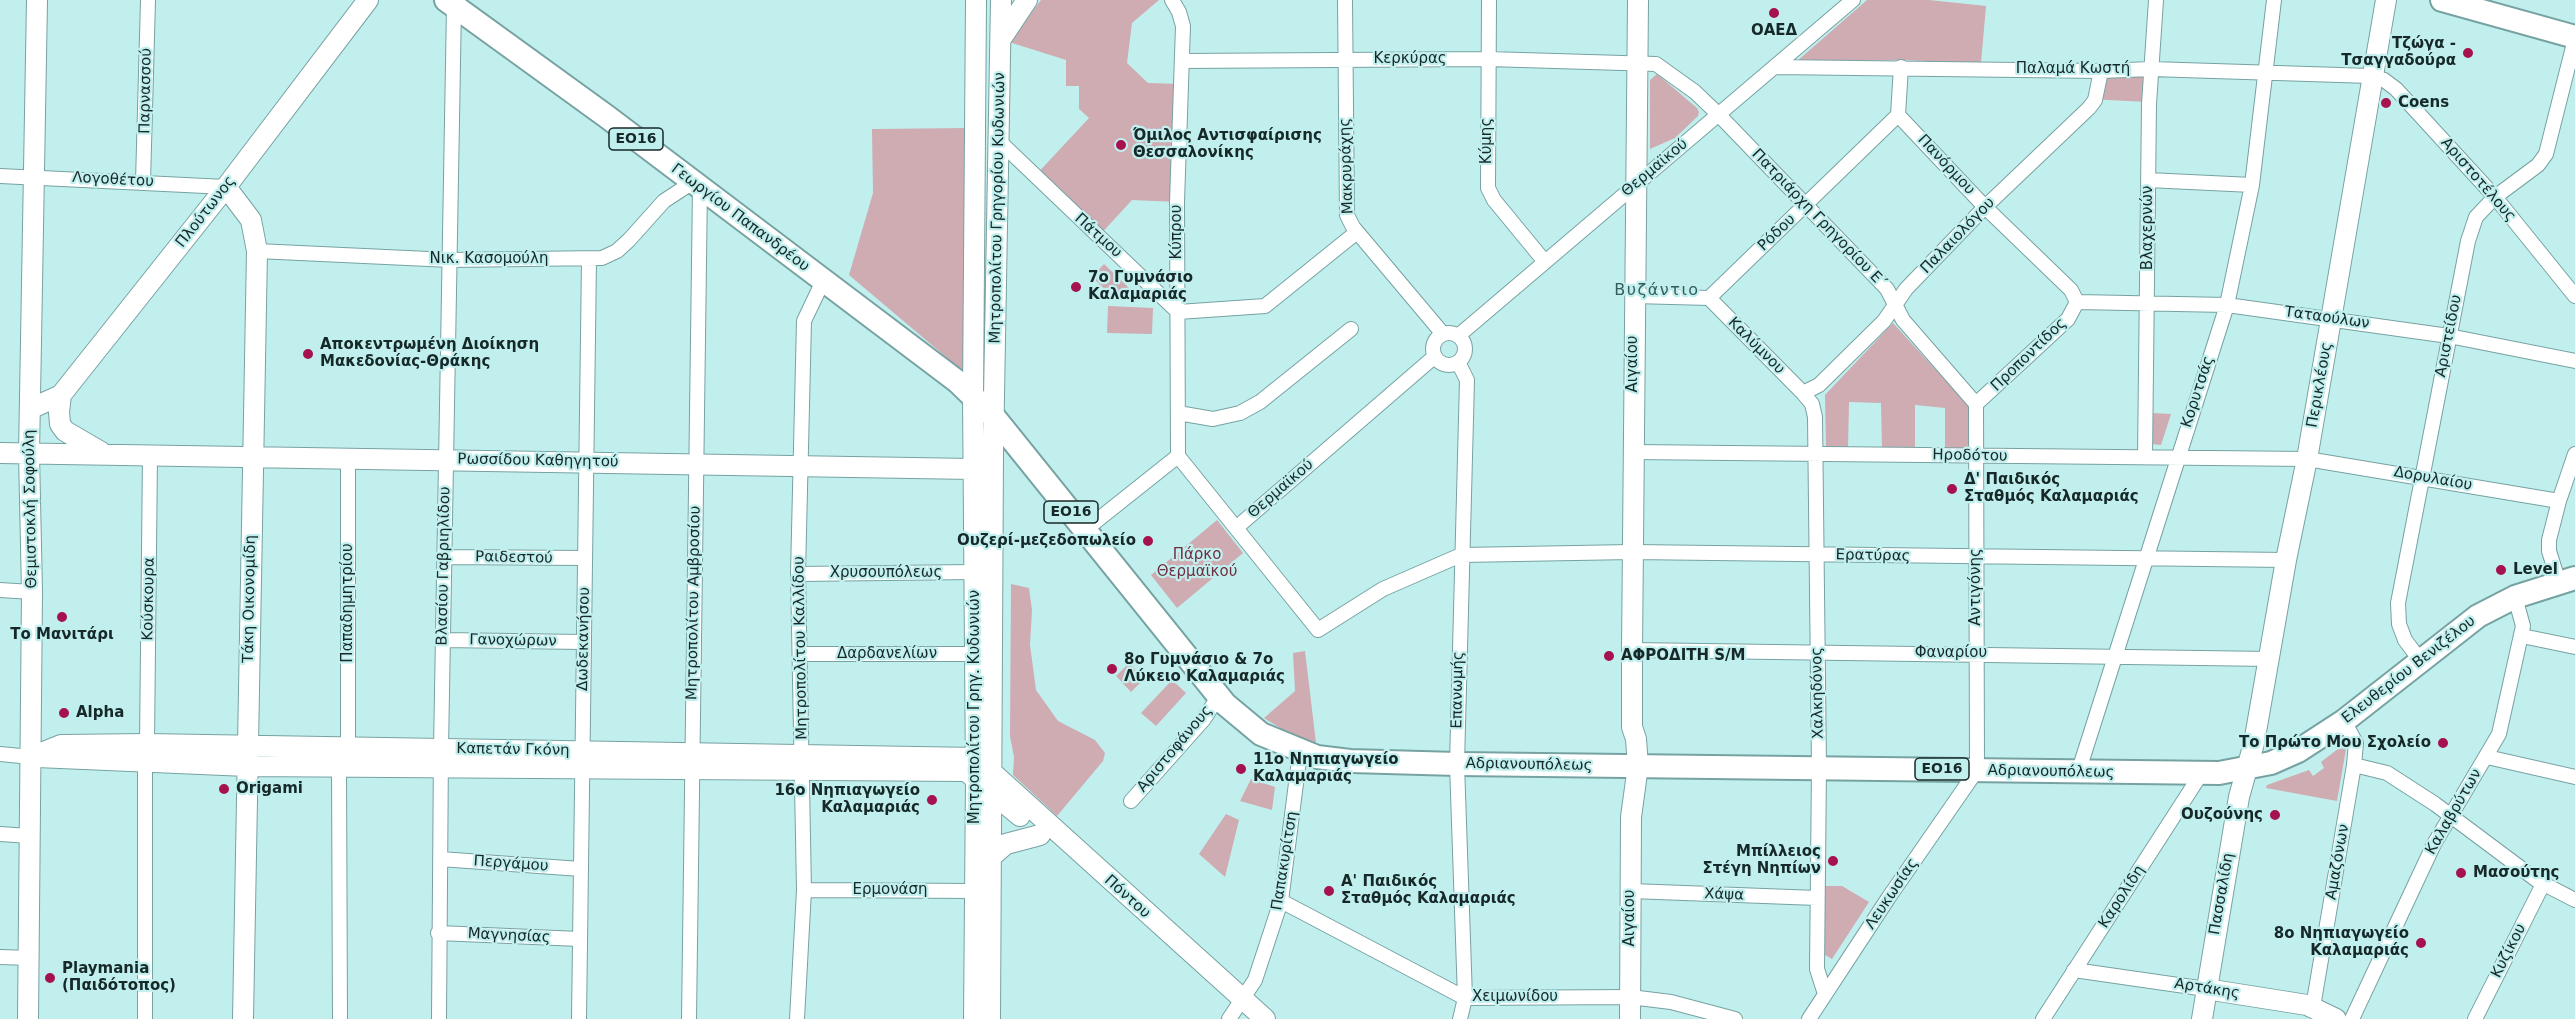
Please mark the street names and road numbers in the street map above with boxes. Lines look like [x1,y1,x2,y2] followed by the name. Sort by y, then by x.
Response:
[136,48,156,134] street label: Παρνασσού
[1373,50,1447,68] street label: Κερκύρας
[2016,60,2130,78] street label: Παλαμά Κωστή
[987,72,1009,344] street label: Μητροπολίτου Γρηγορίου Κυδωνιών
[1336,118,1358,214] street label: Μακρυράχης
[1478,118,1496,164] street label: Κύμης
[609,128,663,150] road number: ΕΟ16
[1914,131,1978,199] street label: Πανόρμου
[2437,134,2519,226] street label: Αριστοτέλους
[1618,135,1692,201] street label: Θερμαϊκού
[1748,146,1890,292] street label: Πατριάρχη Γρηγορίου Ε΄
[667,160,813,276] street label: Γεωργίου Παπανδρέου
[72,169,154,191] street label: Λογοθέτου
[172,173,240,251] street label: Πλούτωνος
[2139,186,2157,270] street label: Βλαχερνών
[1917,194,1999,278] street label: Παλαιολόγου
[1168,205,1186,259] street label: Κύπρου
[1071,210,1125,262] street label: Πάτμου
[1754,211,1800,255] street label: Ρόδου
[430,250,548,268] street label: Νικ. Κασομούλη
[2432,293,2466,379] street label: Αριστείδου
[2283,303,2371,333] street label: Ταταούλων
[1724,314,1788,378] street label: Καλύμνου
[1988,315,2070,395] street label: Προποντίδος
[1624,335,1642,393] street label: Αιγαίου
[2304,341,2336,429] street label: Περικλέους
[2178,354,2218,430] street label: Κορυτσάς
[21,429,41,589] street label: Θεμιστοκλή Σοφούλη
[1932,446,2008,466] street label: Ηροδότου
[457,451,619,471] street label: Ρωσσίδου Καθηγητού
[1245,456,1317,522] street label: Θερμαϊκού
[2392,463,2474,495] street label: Δορυλαίου
[434,486,454,646] street label: Βλασίου Γαβριηλίδου
[1044,501,1098,523] road number: ΕΟ16
[683,506,705,700] street label: Μητροπολίτου Αμβροσίου
[240,535,260,663] street label: Τάκη Οικονομίδη
[339,543,357,663] street label: Παπαδημητρίου
[1835,546,1911,566] street label: Ερατύρας
[475,548,553,568] street label: Ραιδεστού
[1967,548,1985,626] street label: Αντιγόνης
[790,556,812,740] street label: Μητροπολίτου Καλλίδου
[139,557,159,641] street label: Κούσκουρα
[830,564,942,582] street label: Χρυσουπόλεως
[574,587,594,691] street label: Δωδεκανήσου
[966,590,984,824] street label: Μητροπολίτου Γρηγ. Κυδωνιών
[2339,612,2479,728] street label: Ελευθερίου Βενιζέλου
[469,631,557,651] street label: Γανοχώρων
[1915,644,1987,662] street label: Φαναρίου
[837,645,937,663] street label: Δαρδανελίων
[1808,647,1828,739] street label: Χαλκηδόνος
[1448,651,1468,729] street label: Επανωμής
[1134,702,1216,796] street label: Αριστοφάνους
[456,740,570,760] street label: Καπετάν Γκόνη
[1465,755,1593,775] street label: Αδριανουπόλεως
[1915,758,1969,780] road number: ΕΟ16
[1987,762,2115,782] street label: Αδριανουπόλεως
[2422,766,2486,858] street label: Καλαβρύτων
[1268,810,1302,912] street label: Παπακυρίτση
[2323,823,2353,901] street label: Αμαζόνων
[473,852,549,876] street label: Περγάμου
[2206,852,2238,936] street label: Πασσαλίδη
[1862,855,1922,933] street label: Λευκωσίας
[2095,862,2149,932] street label: Καρολίδη
[1100,872,1154,922] street label: Πόντου
[852,881,928,899] street label: Ερμονάση
[1704,885,1744,905] street label: Χάψα
[1621,889,1639,947] street label: Αιγαίου
[2488,921,2530,981] street label: Κυζίκου
[467,925,551,947] street label: Μαγνησίας
[2173,975,2241,1003] street label: Αρτάκης
[1472,988,1558,1006] street label: Χειμωνίδου

